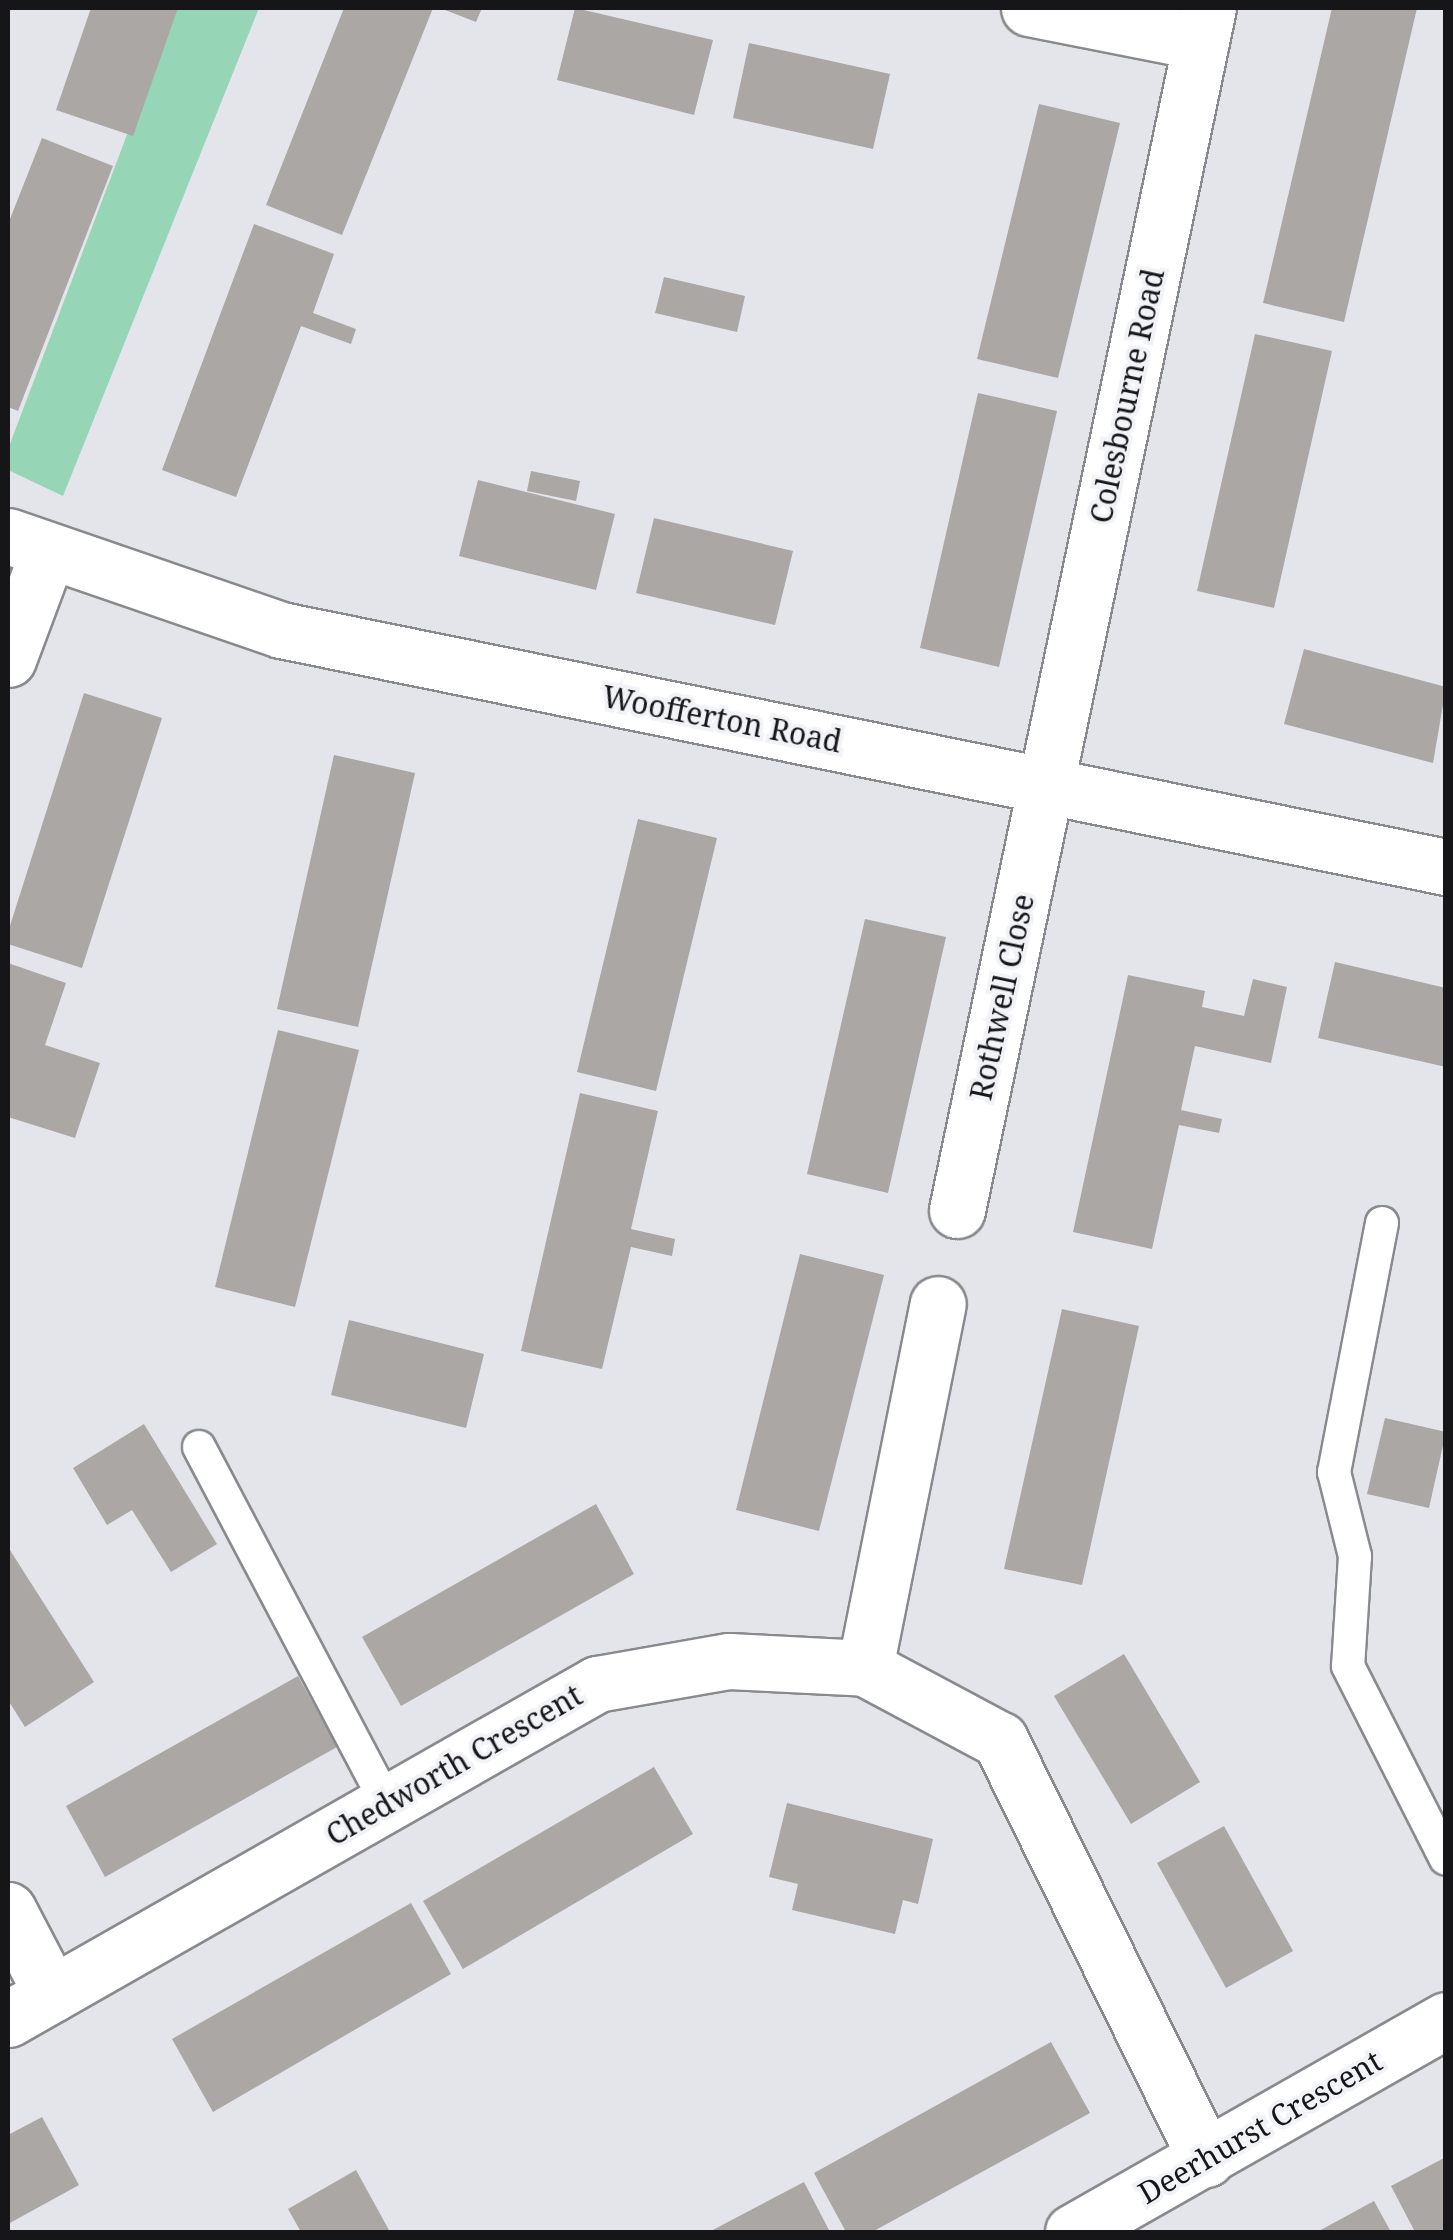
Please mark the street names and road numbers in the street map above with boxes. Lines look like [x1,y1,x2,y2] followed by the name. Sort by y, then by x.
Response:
[1082,266,1172,526] street label: Colesbourne Road
[599,678,845,760] street label: Woofferton Road
[963,891,1041,1103] street label: Rothwell Close
[320,1677,588,1853] street label: Chedworth Crescent
[1132,2043,1388,2211] street label: Deerhurst Crescent

